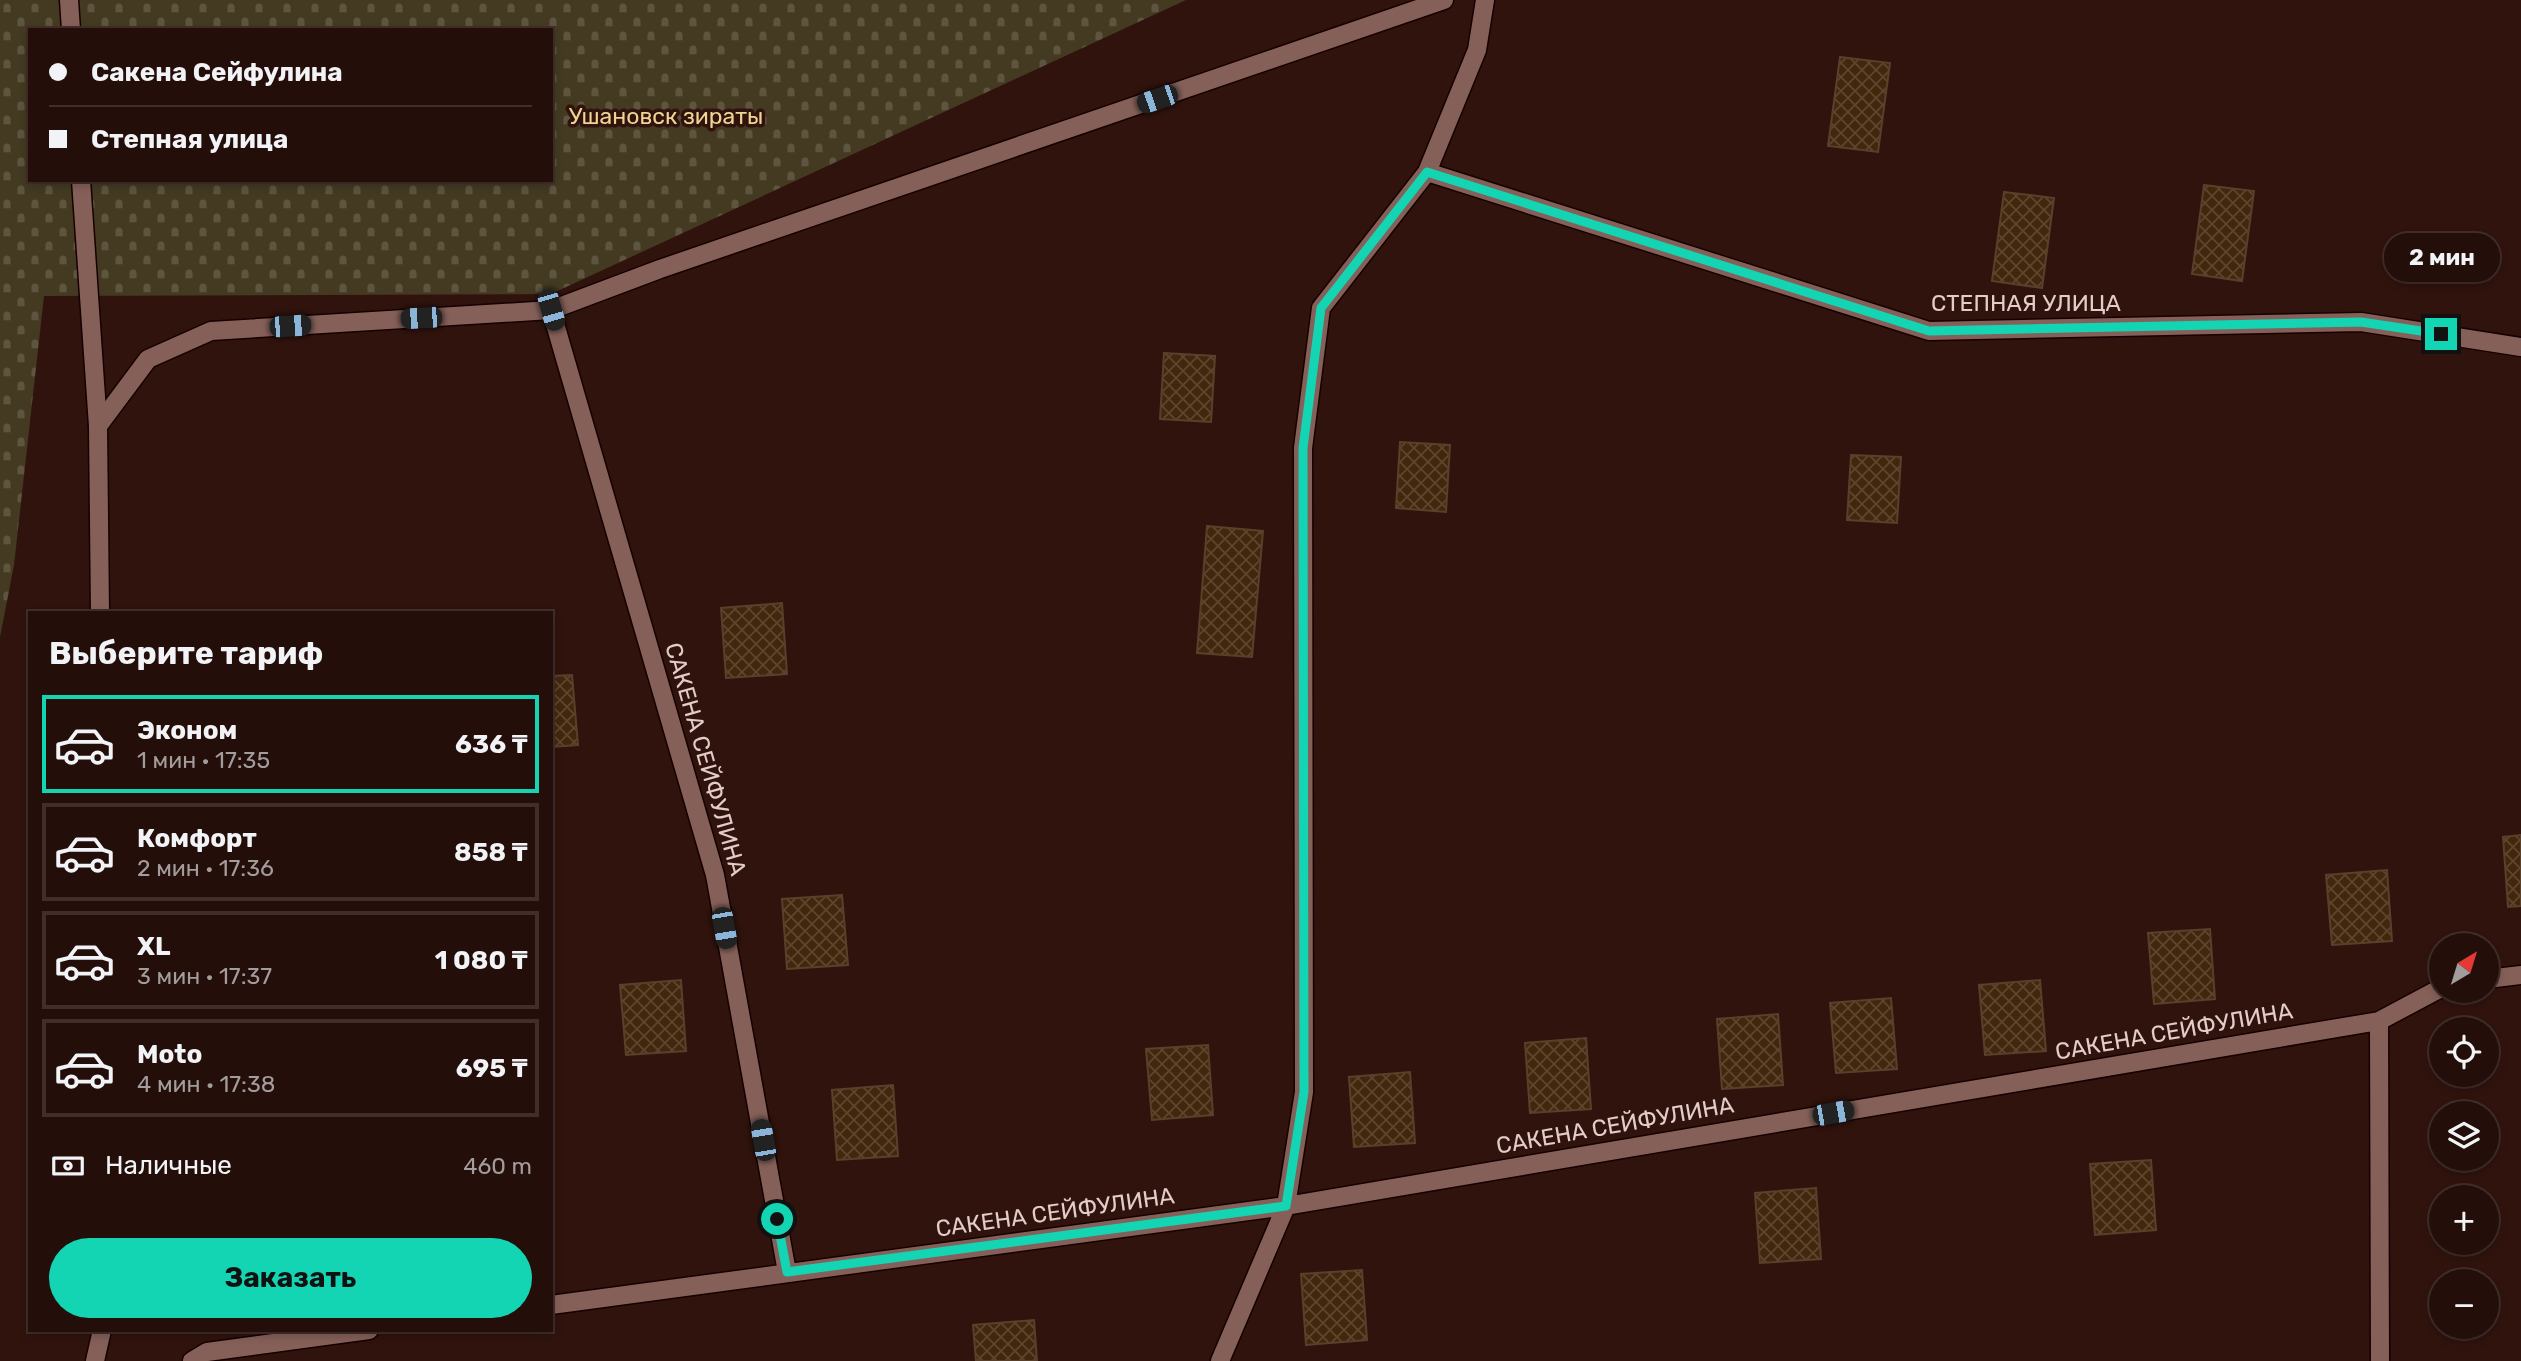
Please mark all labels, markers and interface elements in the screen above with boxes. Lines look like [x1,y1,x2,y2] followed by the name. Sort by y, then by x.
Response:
[91,57,343,88] text: Сакена Сейфулина
[1134,82,1181,116] car
[569,102,763,130] park label: Ушановск зираты
[91,124,288,155] text: Степная улица
[2383,232,2499,282] callout: 2 мин
[2409,243,2475,271] text: 2 мин
[536,287,567,333] car
[1931,289,2121,317] street label: СТЕПНАЯ УЛИЦА
[400,306,443,330] car
[269,314,312,338] car
[2425,318,2457,350] route end
[49,634,323,672] text: Выберите тариф
[659,639,753,879] street label: САКЕНА СЕЙФУЛИНА
[53,713,116,776] icon: car
[137,715,237,746] text: Эконом
[455,729,528,760] text: 636 ₸
[137,746,270,774] text: 1 мин · 17:35
[53,821,116,884] icon: car
[137,823,257,854] text: Комфорт
[454,837,528,868] text: 858 ₸
[137,854,274,882] text: 2 мин · 17:36
[711,905,738,951] car
[53,929,116,992] icon: car
[137,931,170,962] text: XL
[2429,933,2499,1003] north arrow
[2429,933,2499,1339] map controls
[435,945,528,976] text: 1 080 ₸
[137,962,272,990] text: 3 мин · 17:37
[2053,996,2295,1066] street label: САКЕНА СЕЙФУЛИНА
[2429,1017,2499,1087] button: locate
[53,1037,116,1100] icon: car
[137,1039,202,1070] text: Moto
[456,1053,528,1084] text: 695 ₸
[137,1070,275,1098] text: 4 мин · 17:38
[1494,1090,1736,1160] street label: САКЕНА СЕЙФУЛИНА
[1811,1099,1856,1127] car
[2429,1101,2499,1171] button: layers
[750,1117,777,1163] car
[49,1147,87,1185] icon: cash
[105,1150,232,1181] text: Наличные
[463,1152,532,1180] text: 460 m
[934,1181,1176,1243] street label: САКЕНА СЕЙФУЛИНА
[2429,1185,2499,1255] button: +
[761,1203,793,1235] route start
[49,1238,532,1318] button: Заказать
[2429,1269,2499,1339] button: −

